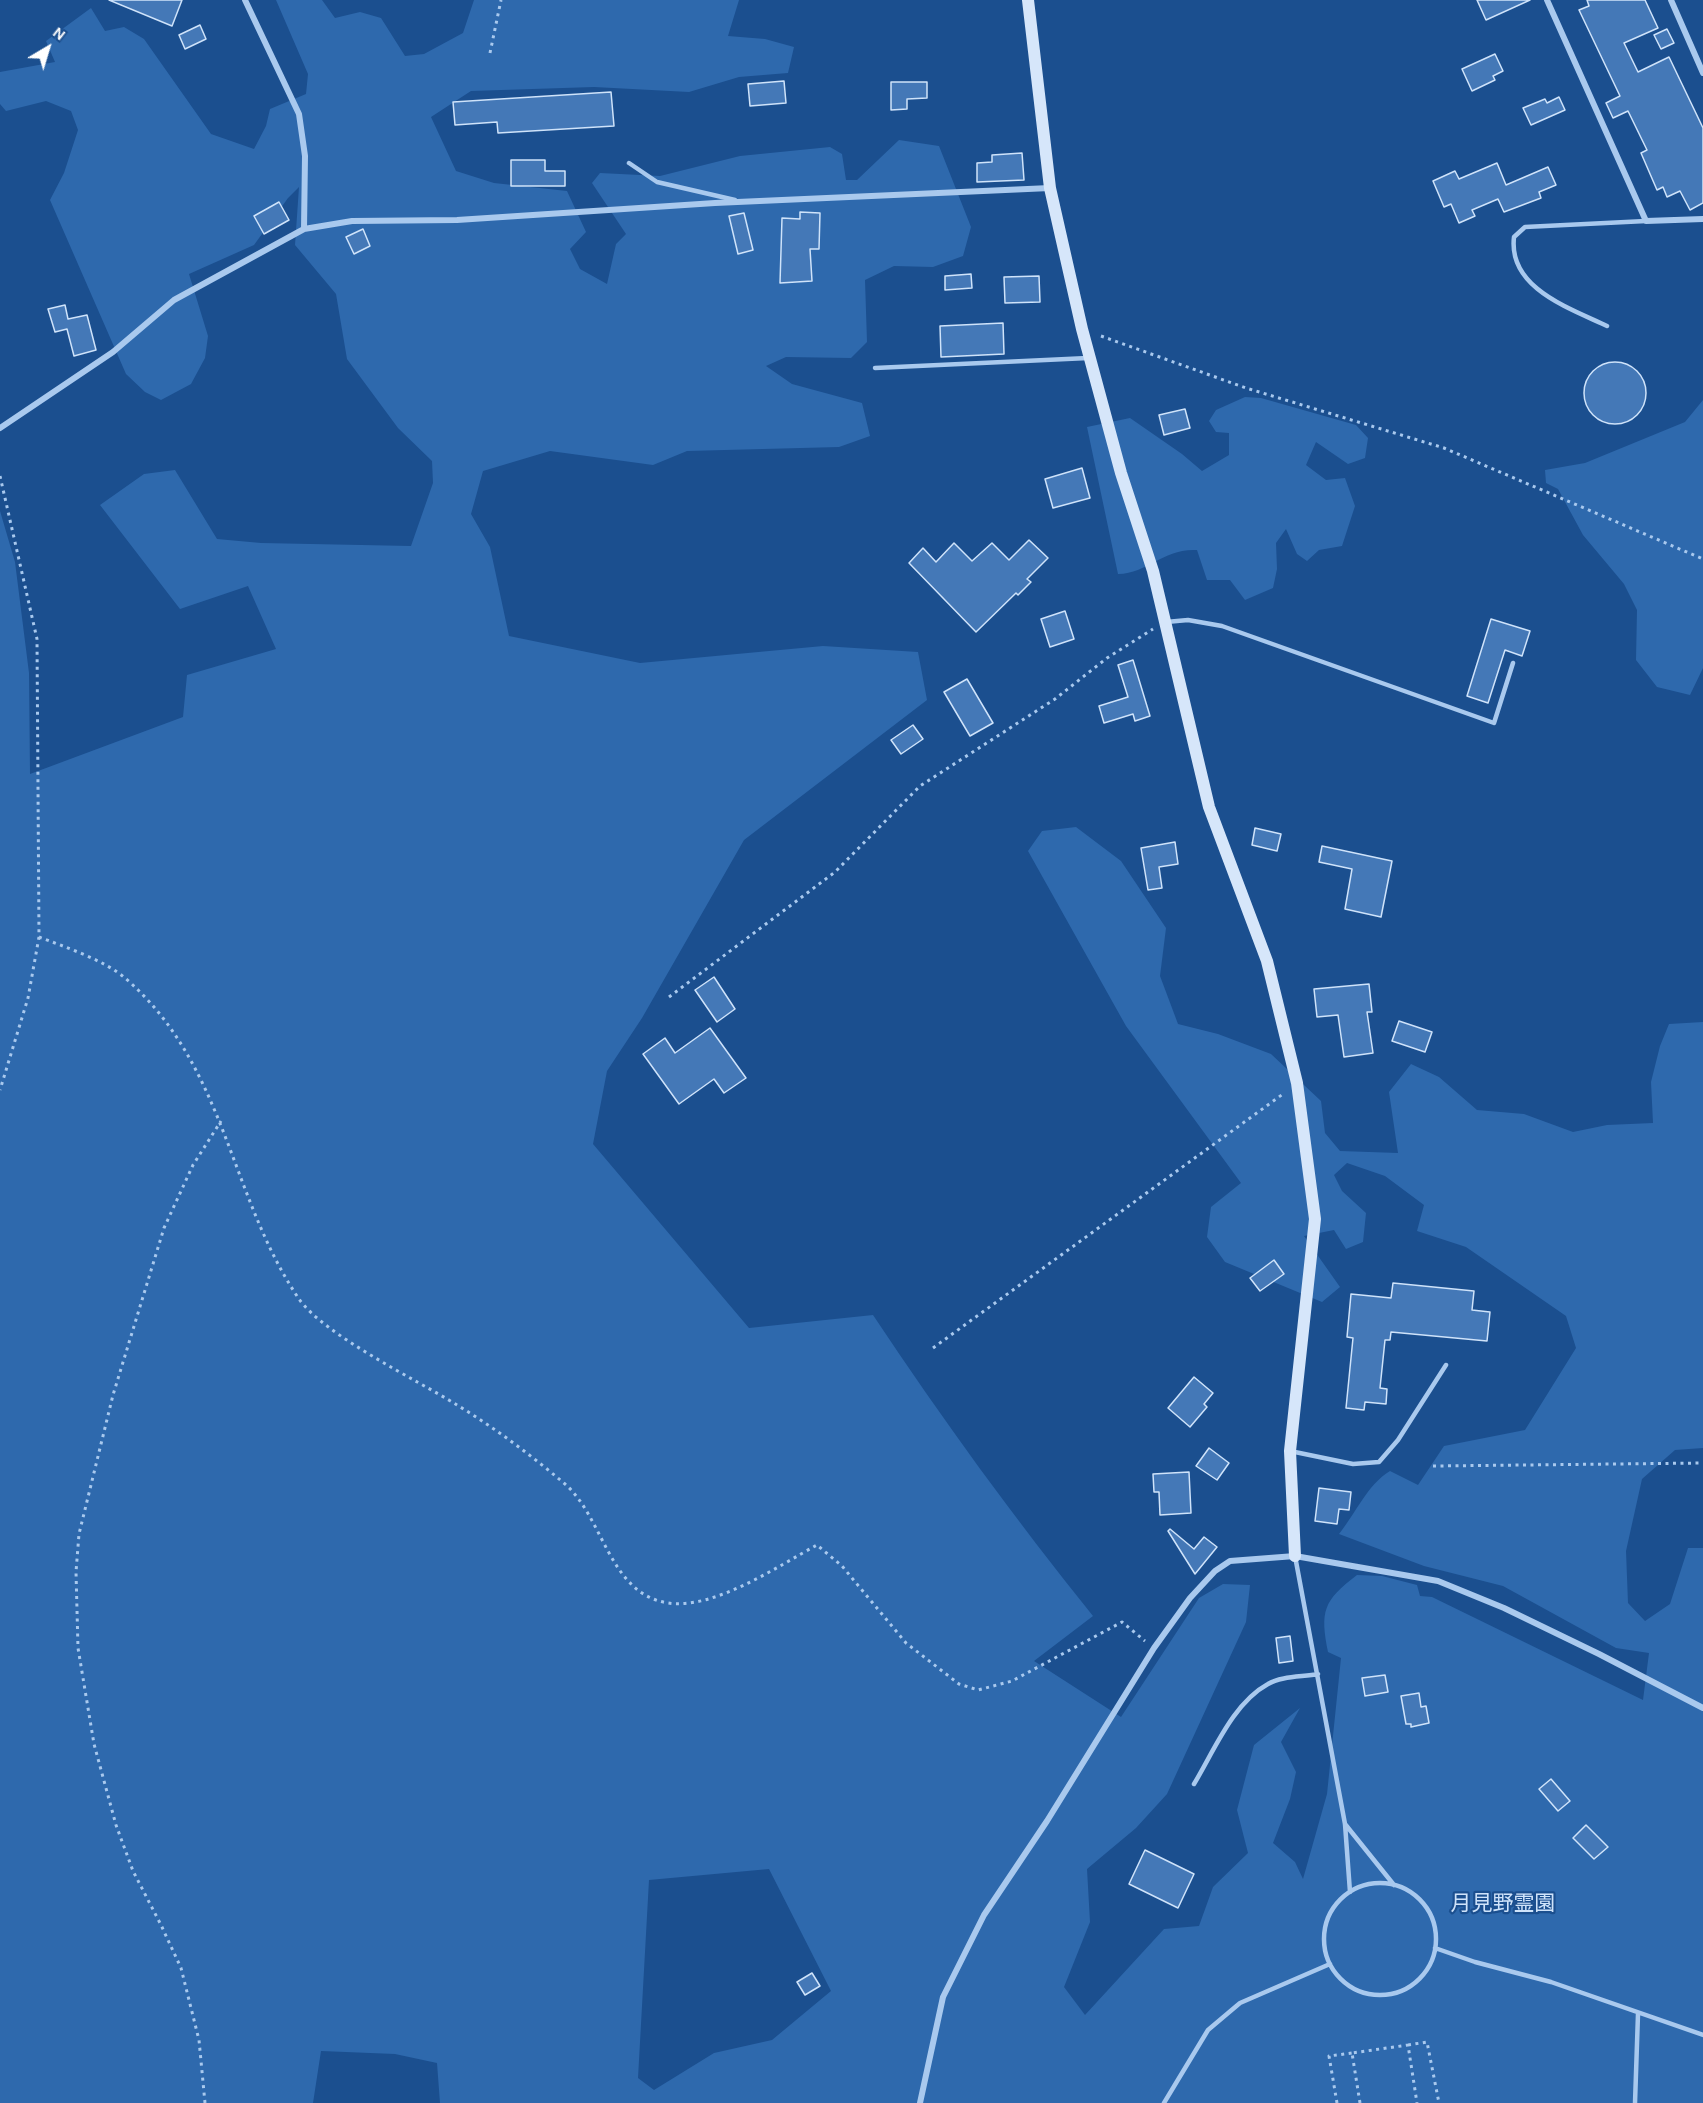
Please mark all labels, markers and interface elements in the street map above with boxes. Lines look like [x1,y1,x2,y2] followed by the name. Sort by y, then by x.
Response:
[18,18,78,78] north arrow
[49,22,70,44] text: N
[1451,1891,1555,1917] park label: 月見野霊園

